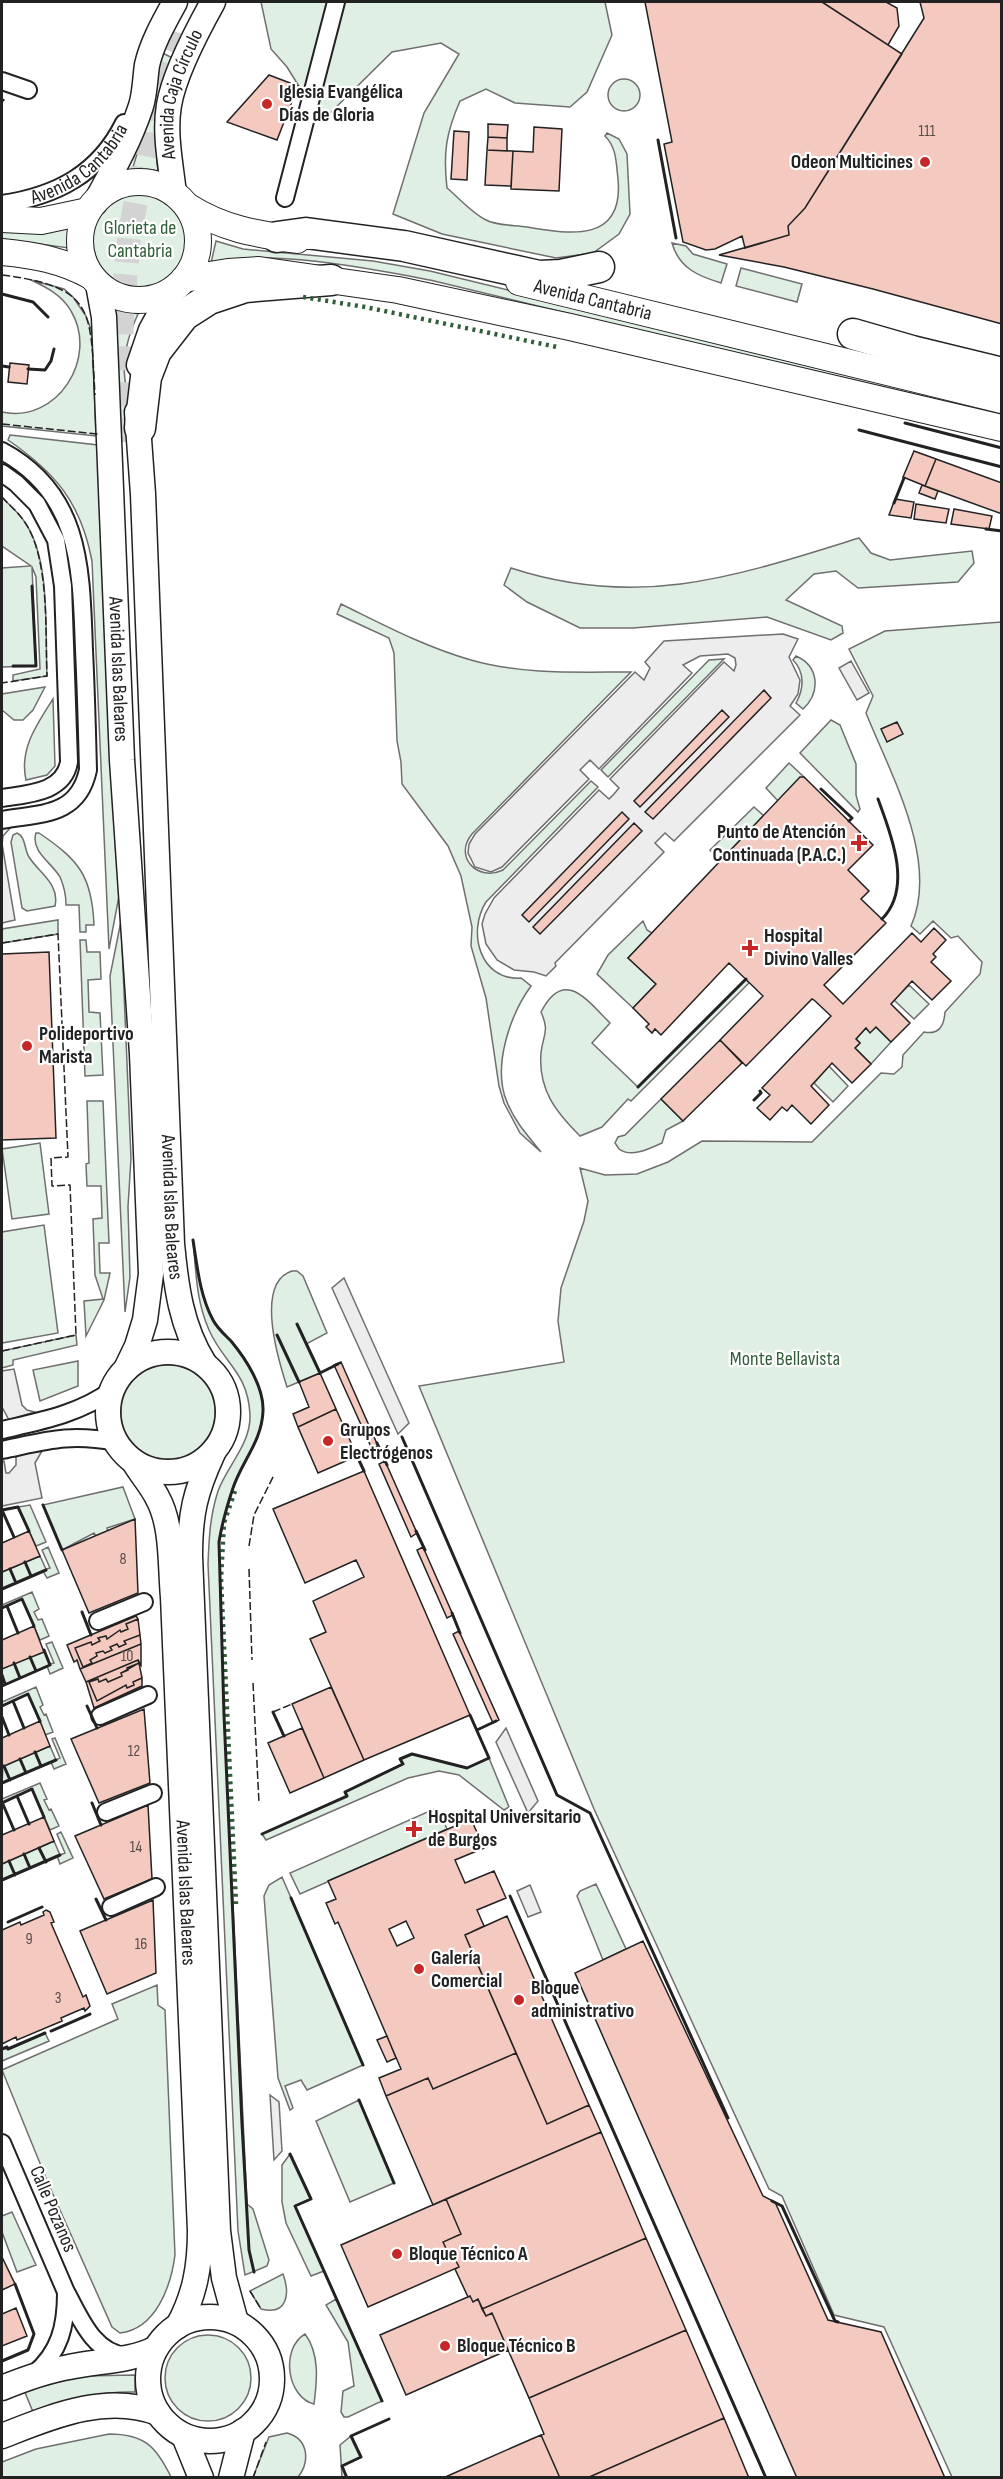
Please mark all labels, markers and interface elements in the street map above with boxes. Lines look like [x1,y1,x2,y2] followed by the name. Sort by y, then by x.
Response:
[155,25,208,162] street label: Avenida Caja Círculo
[279,80,403,127] place label: Iglesia Evangélica Días de Gloria
[260,97,274,111] marker: Iglesia Evangélica Días de Gloria
[27,120,133,210] street label: Avenida Cantabria
[919,122,936,141] house number: 111
[791,150,913,174] place label: Odeon Multicines
[918,155,932,169] marker: Odeon Multicines
[104,216,176,263] park label: Glorieta de Cantabria
[530,274,654,326] street label: Avenida Cantabria
[103,595,133,742] street label: Avenida Islas Baleares
[712,820,846,867] place label: Punto de Atención Continuada (P.A.C.)
[850,834,868,852] marker: Punto de Atención Continuada (P.A.C.)
[764,924,853,971] place label: Hospital Divino Valles
[741,939,759,957] marker: Hospital Divino Valles
[39,1022,134,1069] place label: Polideportivo Marista
[20,1039,34,1053] marker: Polideportivo Marista
[156,1133,188,1281] street label: Avenida Islas Baleares
[730,1347,840,1371] park label: Monte Bellavista
[340,1418,433,1465] place label: Grupos Electrógenos
[321,1434,335,1448] marker: Grupos Electrógenos
[119,1550,127,1569] house number: 8
[121,1647,133,1666] house number: 10
[128,1742,140,1761] house number: 12
[428,1805,581,1852] place label: Hospital Universitario de Burgos
[170,1819,201,1966] street label: Avenida Islas Baleares
[405,1820,423,1838] marker: Hospital Universitario de Burgos
[130,1838,142,1857] house number: 14
[25,1930,33,1949] house number: 9
[135,1935,147,1954] house number: 16
[431,1946,502,1993] place label: Galería Comercial
[412,1962,426,1976] marker: Galería Comercial
[531,1976,634,2023] place label: Bloque administrativo
[55,1989,61,2008] house number: 3
[512,1993,526,2007] marker: Bloque administrativo
[24,2162,82,2256] street label: Calle Pozanos
[409,2242,528,2266] place label: Bloque Técnico A
[390,2247,404,2261] marker: Bloque Técnico A
[457,2334,575,2358] place label: Bloque Técnico B
[438,2339,452,2353] marker: Bloque Técnico B

